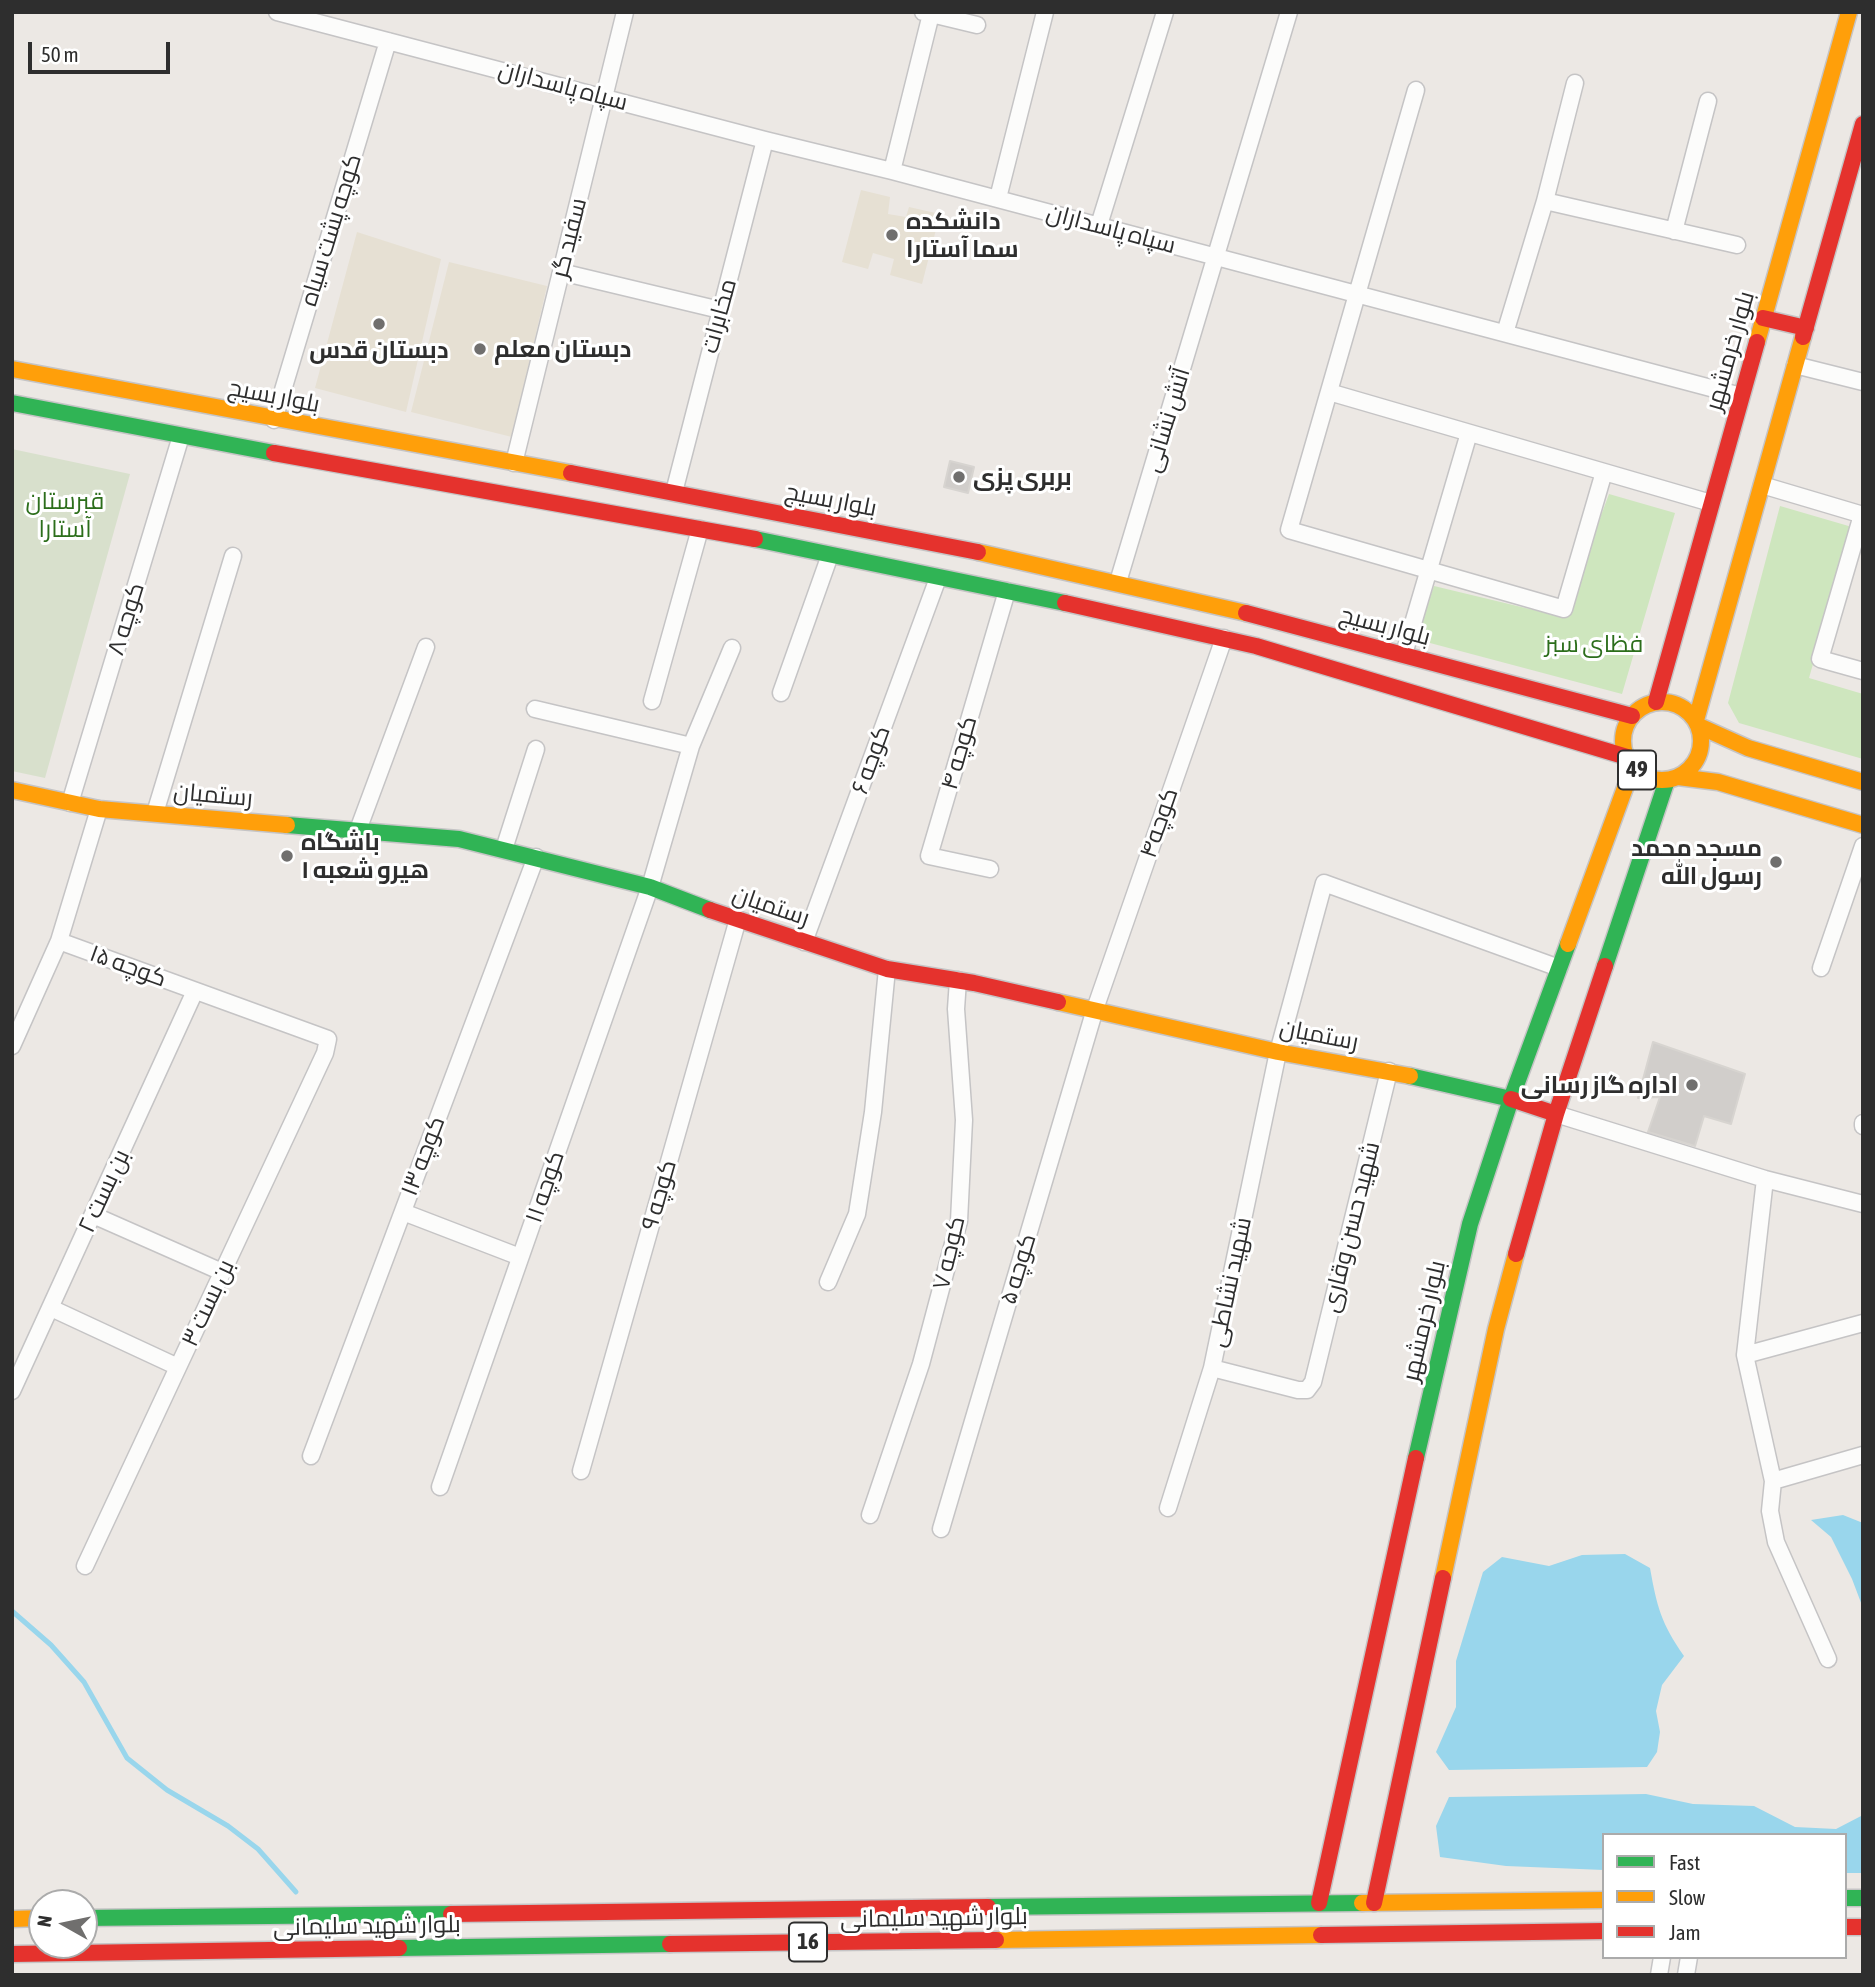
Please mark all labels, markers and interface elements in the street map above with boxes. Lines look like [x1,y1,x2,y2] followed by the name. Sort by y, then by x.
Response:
[32,28,173,72] scale bar
[41,42,79,66] text: 50 m
[495,55,631,117] street label: سپاه پاسداران
[294,151,368,309] street label: کوچه پشت سیاه
[545,195,593,281] street label: سفید گر
[1043,198,1179,260] street label: سپاه پاسداران
[906,207,1019,263] place label: دانشکده سما آستارا
[884,227,900,243] marker: دانشکده سما آستارا
[695,276,743,356] street label: مخابرات
[1699,288,1761,414] street label: بلوار خرمشهر
[371,316,387,332] marker: دبستان قدس
[494,335,631,363] place label: دبستان معلم
[309,336,449,364] place label: دبستان قدس
[472,341,488,357] marker: دبستان معلم
[1137,364,1197,476] street label: آتش نشانی
[226,373,322,419] street label: بلوار بسیج
[973,463,1072,491] place label: بربری پزی
[951,469,967,485] marker: بربری پزی
[783,477,879,523] street label: بلوار بسیج
[26,487,104,543] park label: قبرستان آستارا
[101,579,151,659] street label: کوچه ۸
[1336,600,1434,652] street label: بلوار بسیج
[1545,630,1643,658] park label: فظای سبز
[935,713,983,793] street label: کوچه ۴
[845,722,897,798] street label: کوچه ۶
[1618,750,1656,790] road number: 49
[172,777,254,813] street label: رستمیان
[1134,784,1184,862] street label: کوچه۴
[301,828,429,884] place label: باشگاه هیرو شعبه ۱
[1631,834,1762,890] place label: مسجد محمد رسول الله
[279,848,295,864] marker: باشگاه هیرو شعبه ۱
[1768,854,1784,870] marker: مسجد محمد رسول الله
[729,879,813,933] street label: رستمیان
[86,939,170,993] street label: کوچه ۱۵
[1277,1013,1361,1057] street label: رستمیان
[1521,1071,1678,1099] place label: اداره گاز رسانی
[1684,1077,1700,1093] marker: اداره گاز رسانی
[395,1112,451,1200] street label: کوچه ۱۳
[1316,1139,1386,1315] street label: شهید حسن وقاری
[72,1145,136,1237] street label: بن بست ۲
[519,1147,571,1227] street label: کوچه ۱۱
[635,1157,683,1233] street label: کوچه ۹
[927,1214,971,1292] street label: کوچه ۷
[1202,1214,1258,1350] street label: شهید نشاطی
[994,1230,1042,1308] street label: کوچه ۵
[175,1255,241,1351] street label: بن بست ۳
[1396,1258,1452,1384] street label: بلوار خرمشهر
[1602,1833,1847,1959] legend
[1669,1850,1700,1874] text: Fast
[1669,1885,1705,1909] text: Slow
[28,1889,98,1959] north arrow
[840,1902,1028,1934] street label: بلوار شهید سلیمانی
[273,1910,461,1942] street label: بلوار شهید سلیمانی
[32,1914,56,1928] text: N
[1669,1920,1701,1944] text: Jam
[789,1923,827,1962] road number: 16

